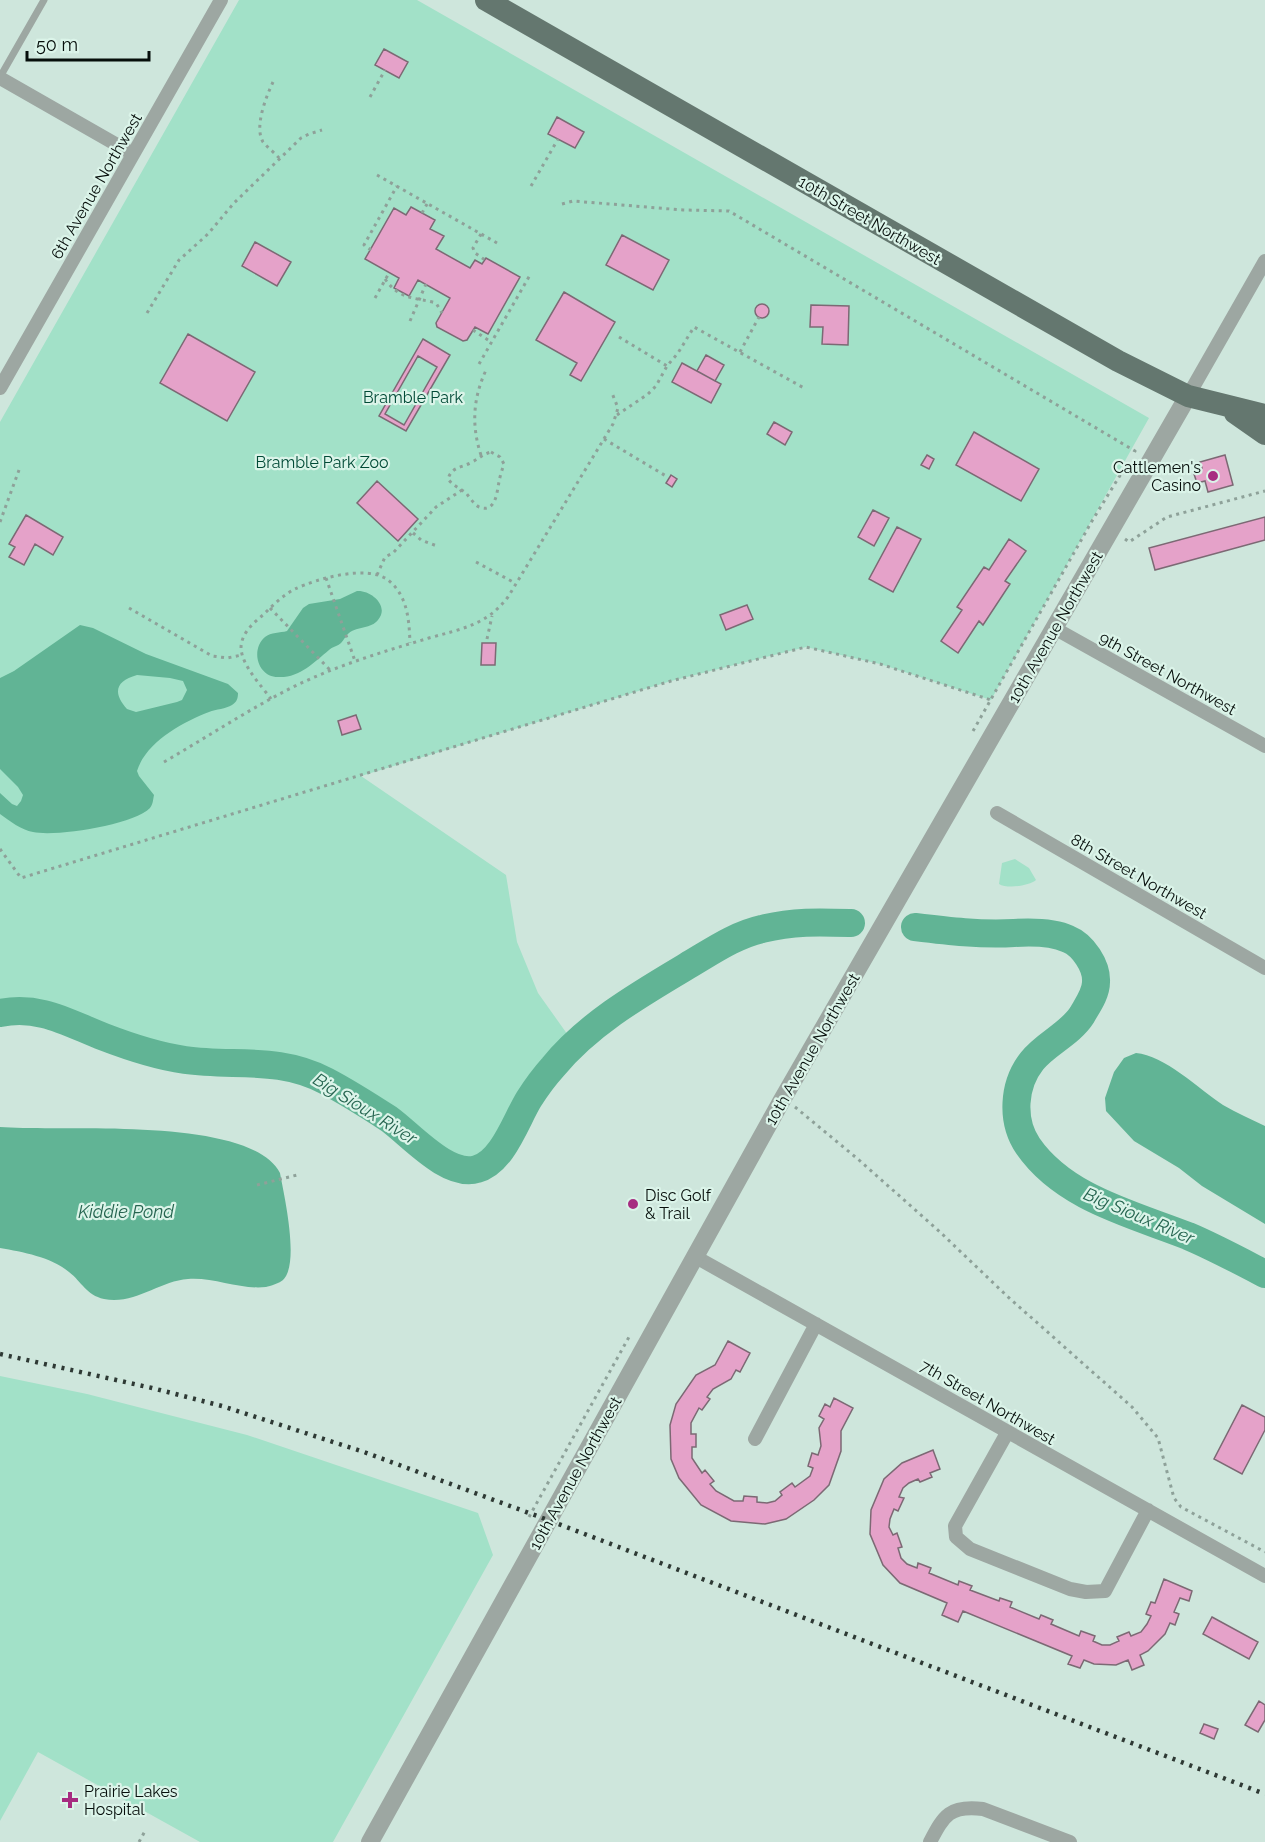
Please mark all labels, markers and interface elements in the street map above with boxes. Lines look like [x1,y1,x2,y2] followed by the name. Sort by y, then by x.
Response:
[27,24,148,62] scale bar
[36,34,78,55] text: 50 m
[47,109,146,263] street label: 6th Avenue Northwest
[795,172,945,269] street label: 10th Street Northwest
[363,388,464,407] park label: Bramble Park
[256,453,388,472] park label: Bramble Park Zoo
[1113,458,1201,495] place label: Cattlemen's Casino
[1206,469,1220,483] marker: Cattlemen's Casino
[1004,547,1107,707] street label: 10th Avenue Northwest
[1096,628,1240,719] street label: 9th Street Northwest
[1067,830,1211,923] street label: 8th Street Northwest
[761,969,864,1129] street label: 10th Avenue Northwest
[310,1068,422,1149] water label: Big Sioux River
[1081,1183,1198,1249] water label: Big Sioux River
[645,1186,712,1223] place label: Disc Golf & Trail
[626,1197,640,1211] marker: Disc Golf & Trail
[78,1201,175,1222] water label: Kiddie Pond
[917,1356,1059,1449] street label: 7th Street Northwest
[525,1393,626,1553] street label: 10th Avenue Northwest
[84,1782,178,1819] place label: Prairie Lakes Hospital
[61,1791,79,1809] marker: Prairie Lakes Hospital

